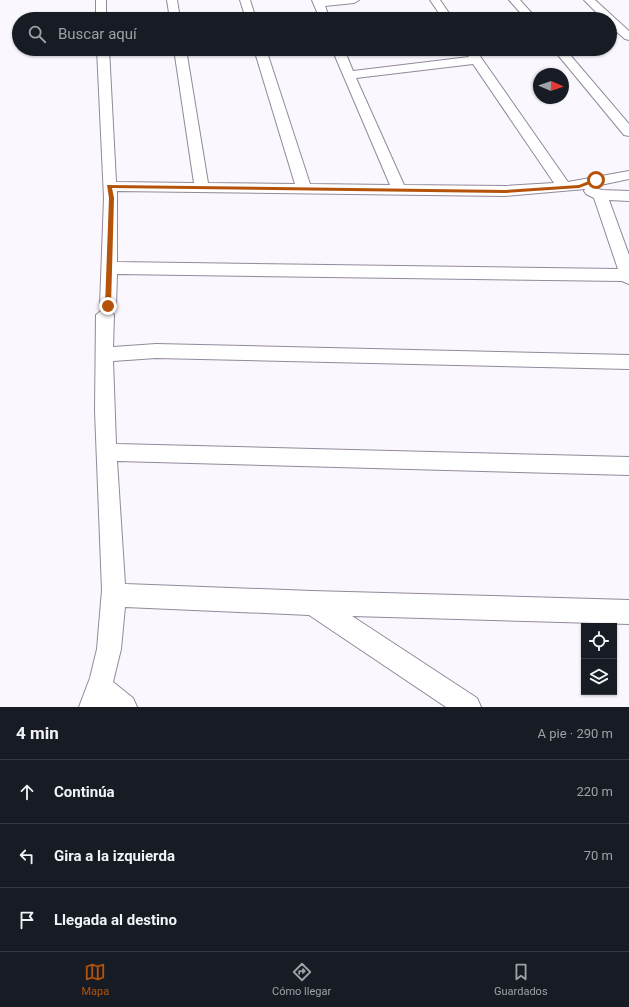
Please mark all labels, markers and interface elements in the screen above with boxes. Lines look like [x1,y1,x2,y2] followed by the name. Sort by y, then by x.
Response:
[12,12,617,56] search box
[26,23,48,45] icon: search
[58,25,137,43] text: Buscar aquí
[533,68,569,104] north arrow
[587,171,605,189] route start
[99,297,117,315] route end
[581,623,617,695] map controls
[581,623,617,659] button: locate
[581,659,617,695] button: layers
[16,723,59,743] text: 4 min
[538,726,613,741] text: A pie · 290 m
[16,781,38,803] icon: ahead
[54,783,115,801] text: Continúa
[576,784,613,799] text: 220 m
[16,845,38,867] icon: left
[54,847,175,865] text: Gira a la izquierda
[584,848,613,863] text: 70 m
[16,909,38,931] icon: arrive
[54,911,177,929] text: Llegada al destino
[81,961,109,998] tab: Mapa
[272,961,331,998] tab: Cómo llegar
[494,961,548,998] tab: Guardados

